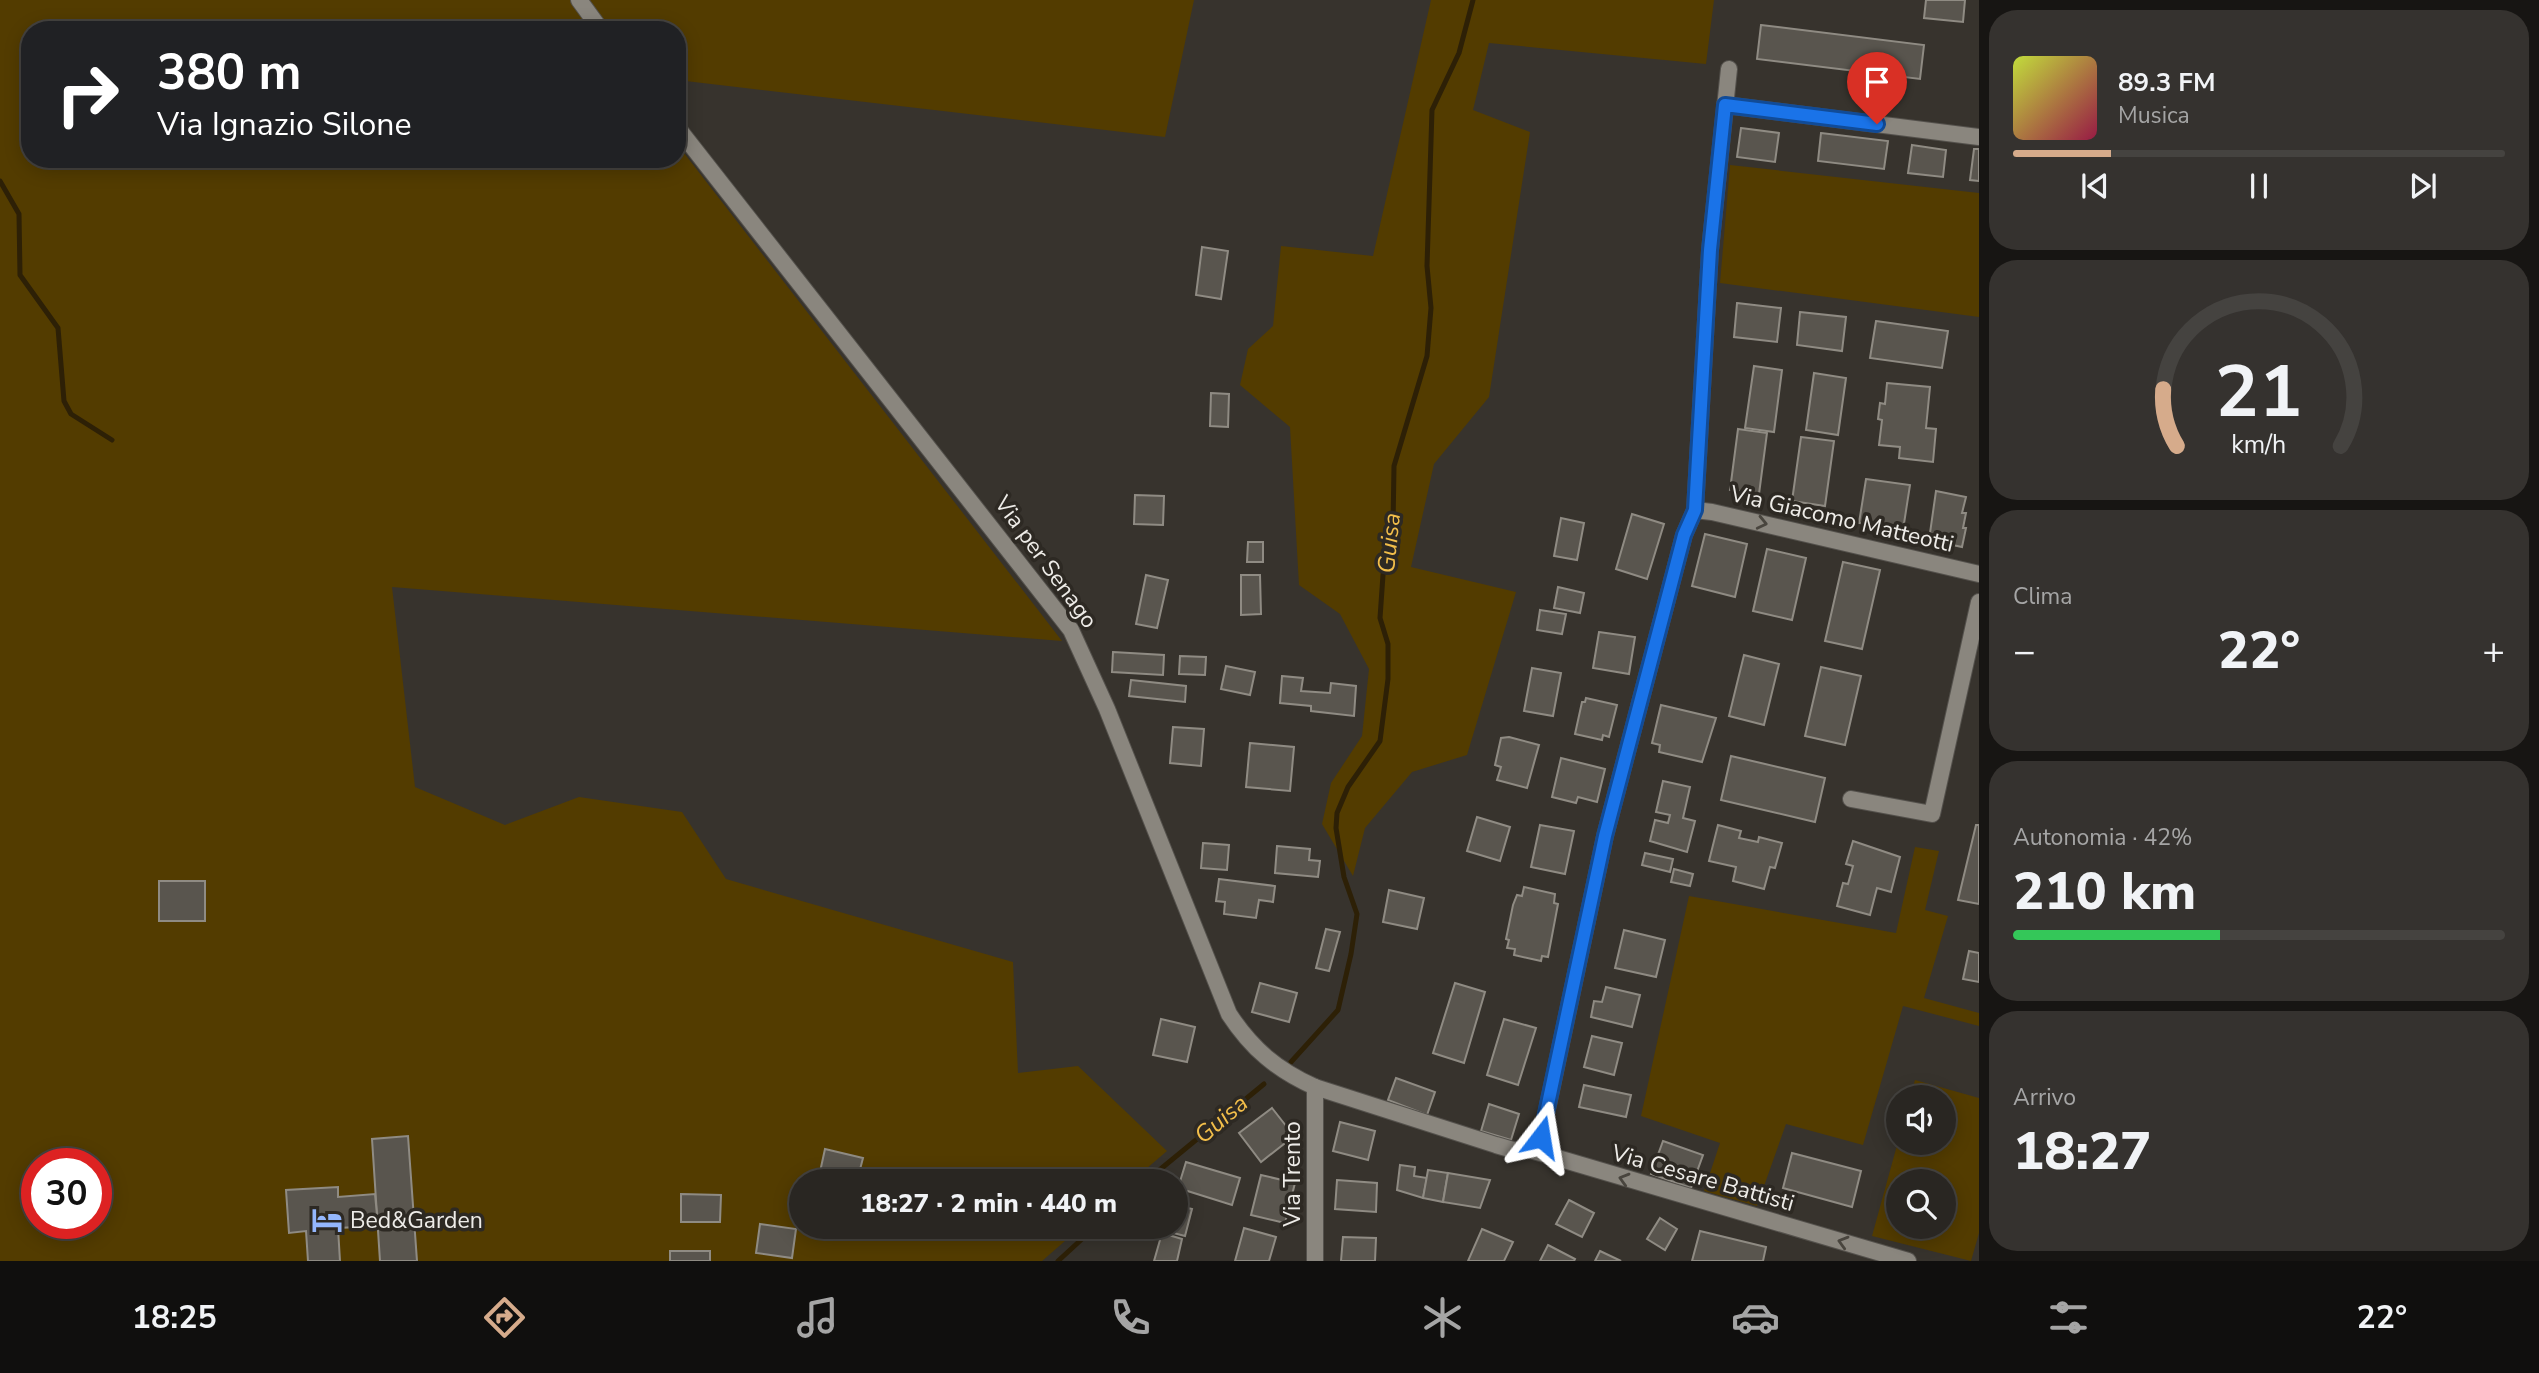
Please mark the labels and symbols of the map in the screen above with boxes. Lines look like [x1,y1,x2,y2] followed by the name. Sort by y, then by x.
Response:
[1847,52,1907,124] pin
[1726,478,1957,560] street label: Via Giacomo Matteotti
[987,489,1105,635] street label: Via per Senago
[1370,511,1408,575] water label: Guisa
[1756,515,1768,529] one-way arrow
[1187,1087,1255,1151] water label: Guisa
[1504,1100,1578,1174] position arrow
[1277,1121,1308,1228] street label: Via Trento
[1607,1137,1798,1219] street label: Via Cesare Battisti
[21,1148,112,1239] speed limit sign: 30
[1618,1173,1630,1188] one-way arrow
[310,1203,344,1237] hotel icon: Bed&Garden
[350,1205,483,1236] place label: Bed&Garden
[1837,1236,1849,1251] one-way arrow

